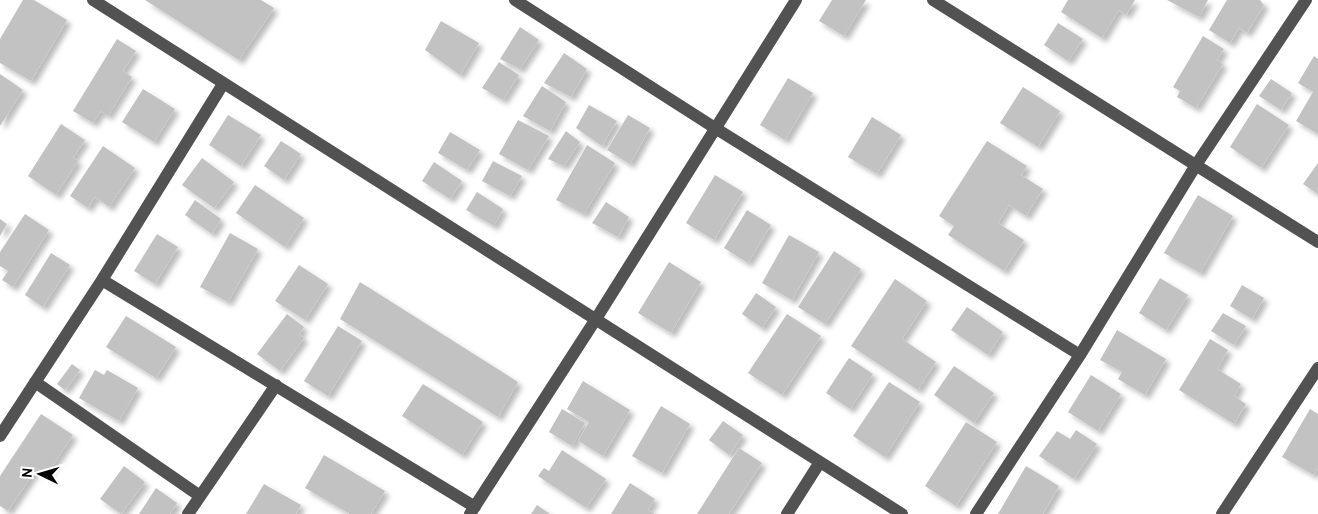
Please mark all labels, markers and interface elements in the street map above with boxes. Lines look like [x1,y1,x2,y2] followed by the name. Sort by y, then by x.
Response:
[15,449,65,499] north arrow
[20,467,37,479] text: N

